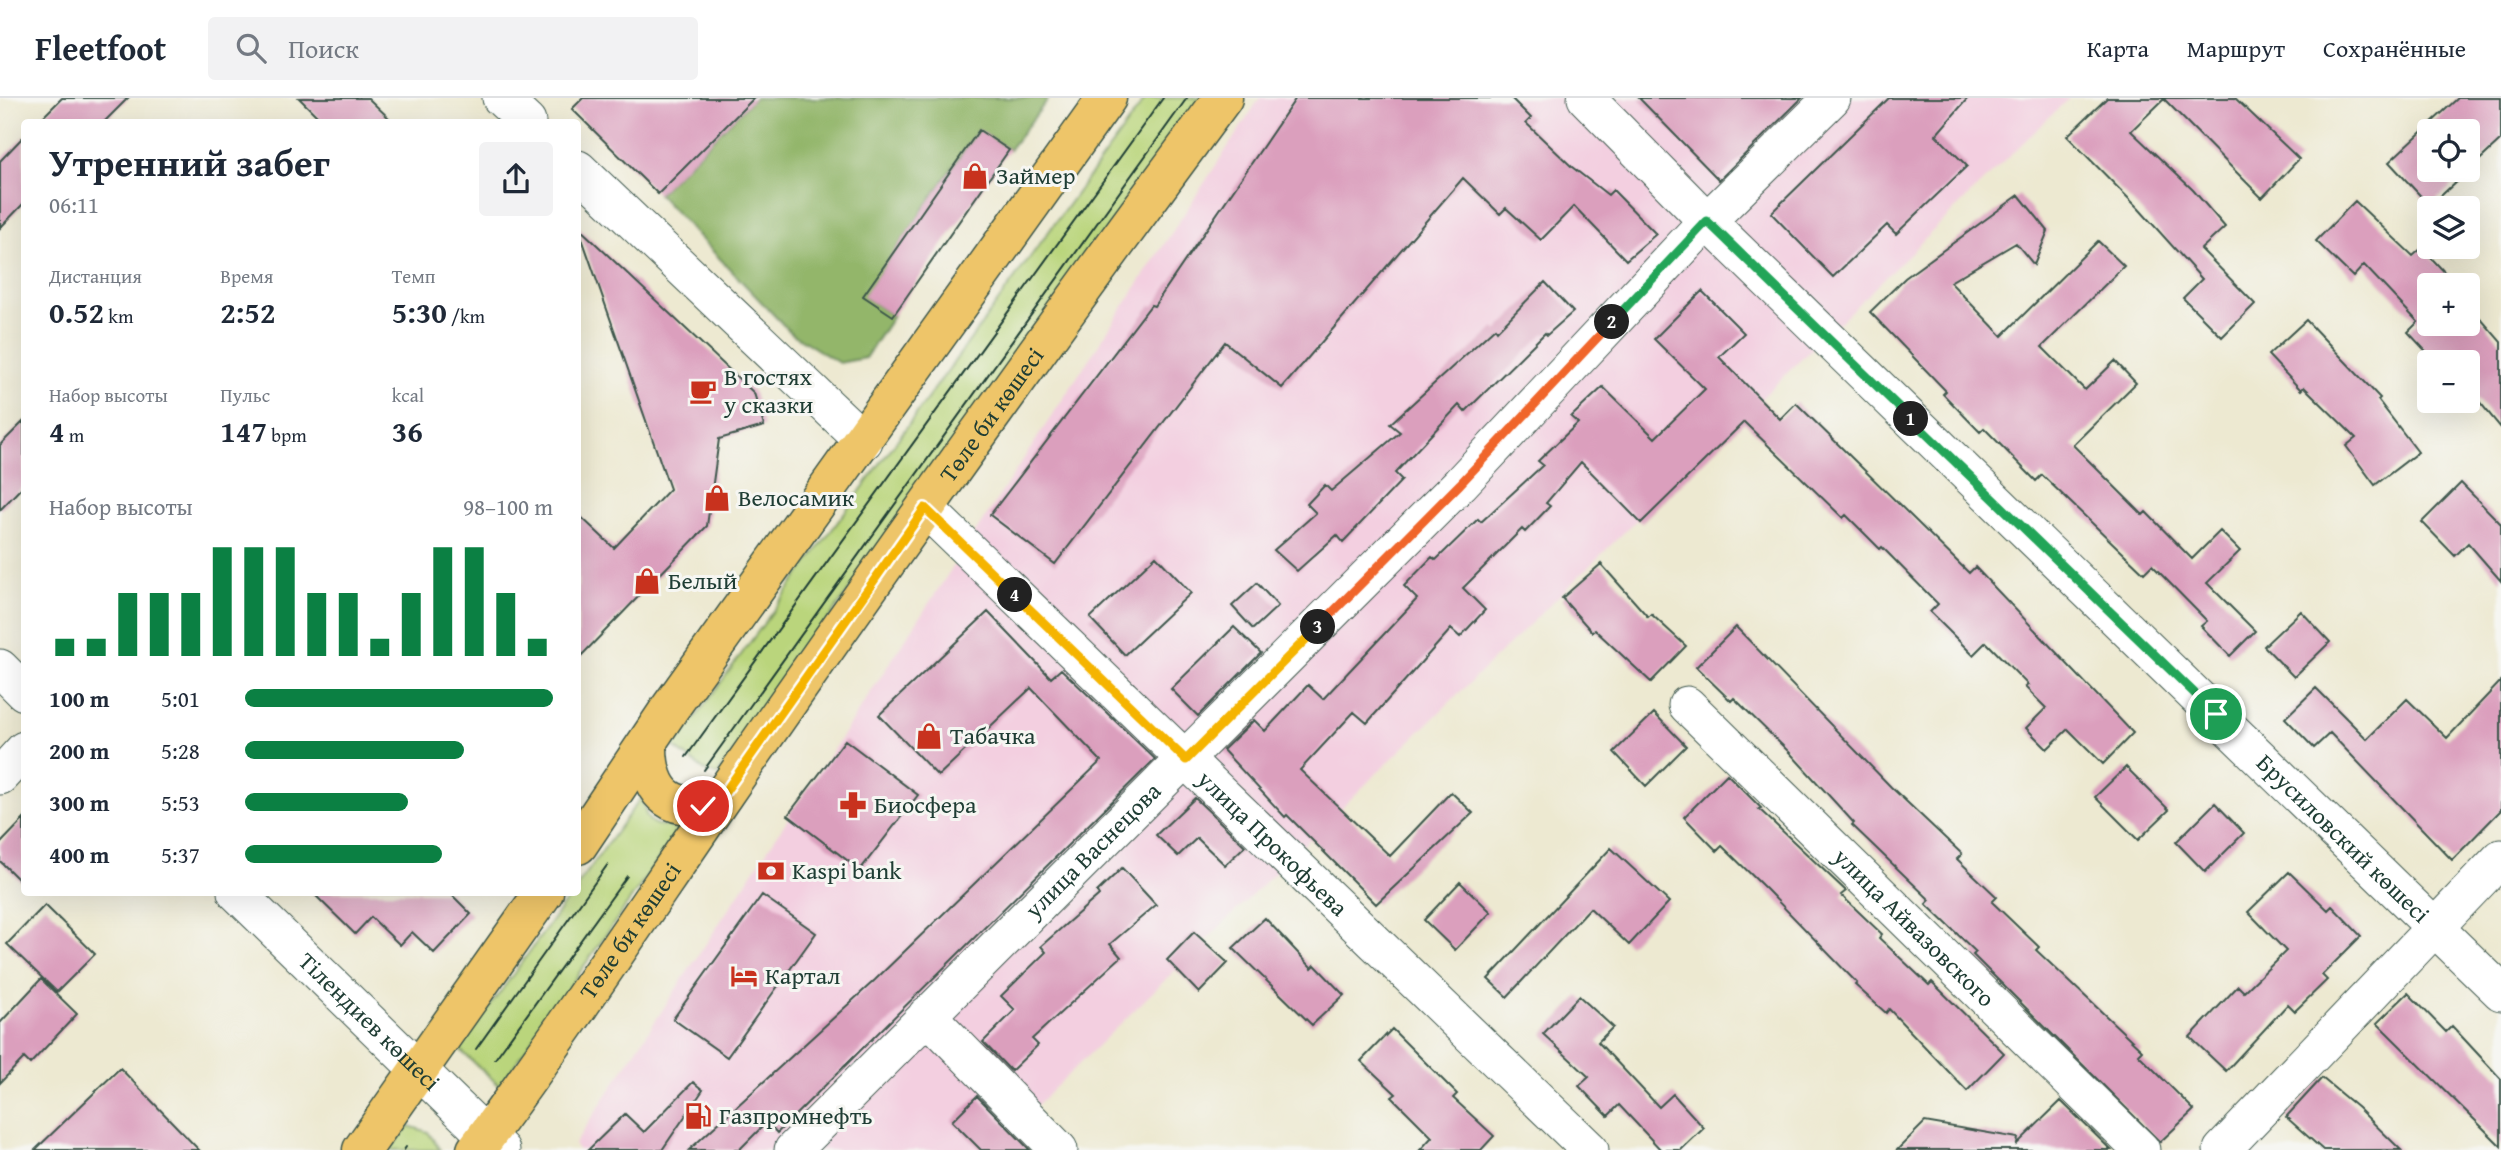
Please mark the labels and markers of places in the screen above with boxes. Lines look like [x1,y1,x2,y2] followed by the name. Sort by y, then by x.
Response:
[996,158,1076,193] place label: Займер
[960,161,990,191] shop icon: Займер
[1594,304,1630,340] pin: 2
[723,359,813,422] place label: В гостях у сказки
[688,376,718,406] cafe icon: В гостях у сказки
[1894,402,1928,436] pin: 1
[738,480,855,515] place label: Велосамик
[702,483,732,513] shop icon: Велосамик
[668,563,737,598] place label: Белый
[632,566,662,596] shop icon: Белый
[998,578,1032,612] pin: 4
[1300,610,1336,644] pin: 3
[2186,684,2246,744] pin
[950,718,1036,753] place label: Табачка
[914,721,944,751] shop icon: Табачка
[673,776,733,836] pin
[874,787,977,822] place label: Биосфера
[838,790,868,820] pharmacy icon: Биосфера
[792,853,902,888] place label: Kaspi bank
[756,856,786,886] bank icon: Kaspi bank
[765,958,840,993] place label: Картал
[729,961,759,991] hotel icon: Картал
[719,1098,873,1133] place label: Газпромнефть
[683,1101,713,1131] fuel station icon: Газпромнефть

